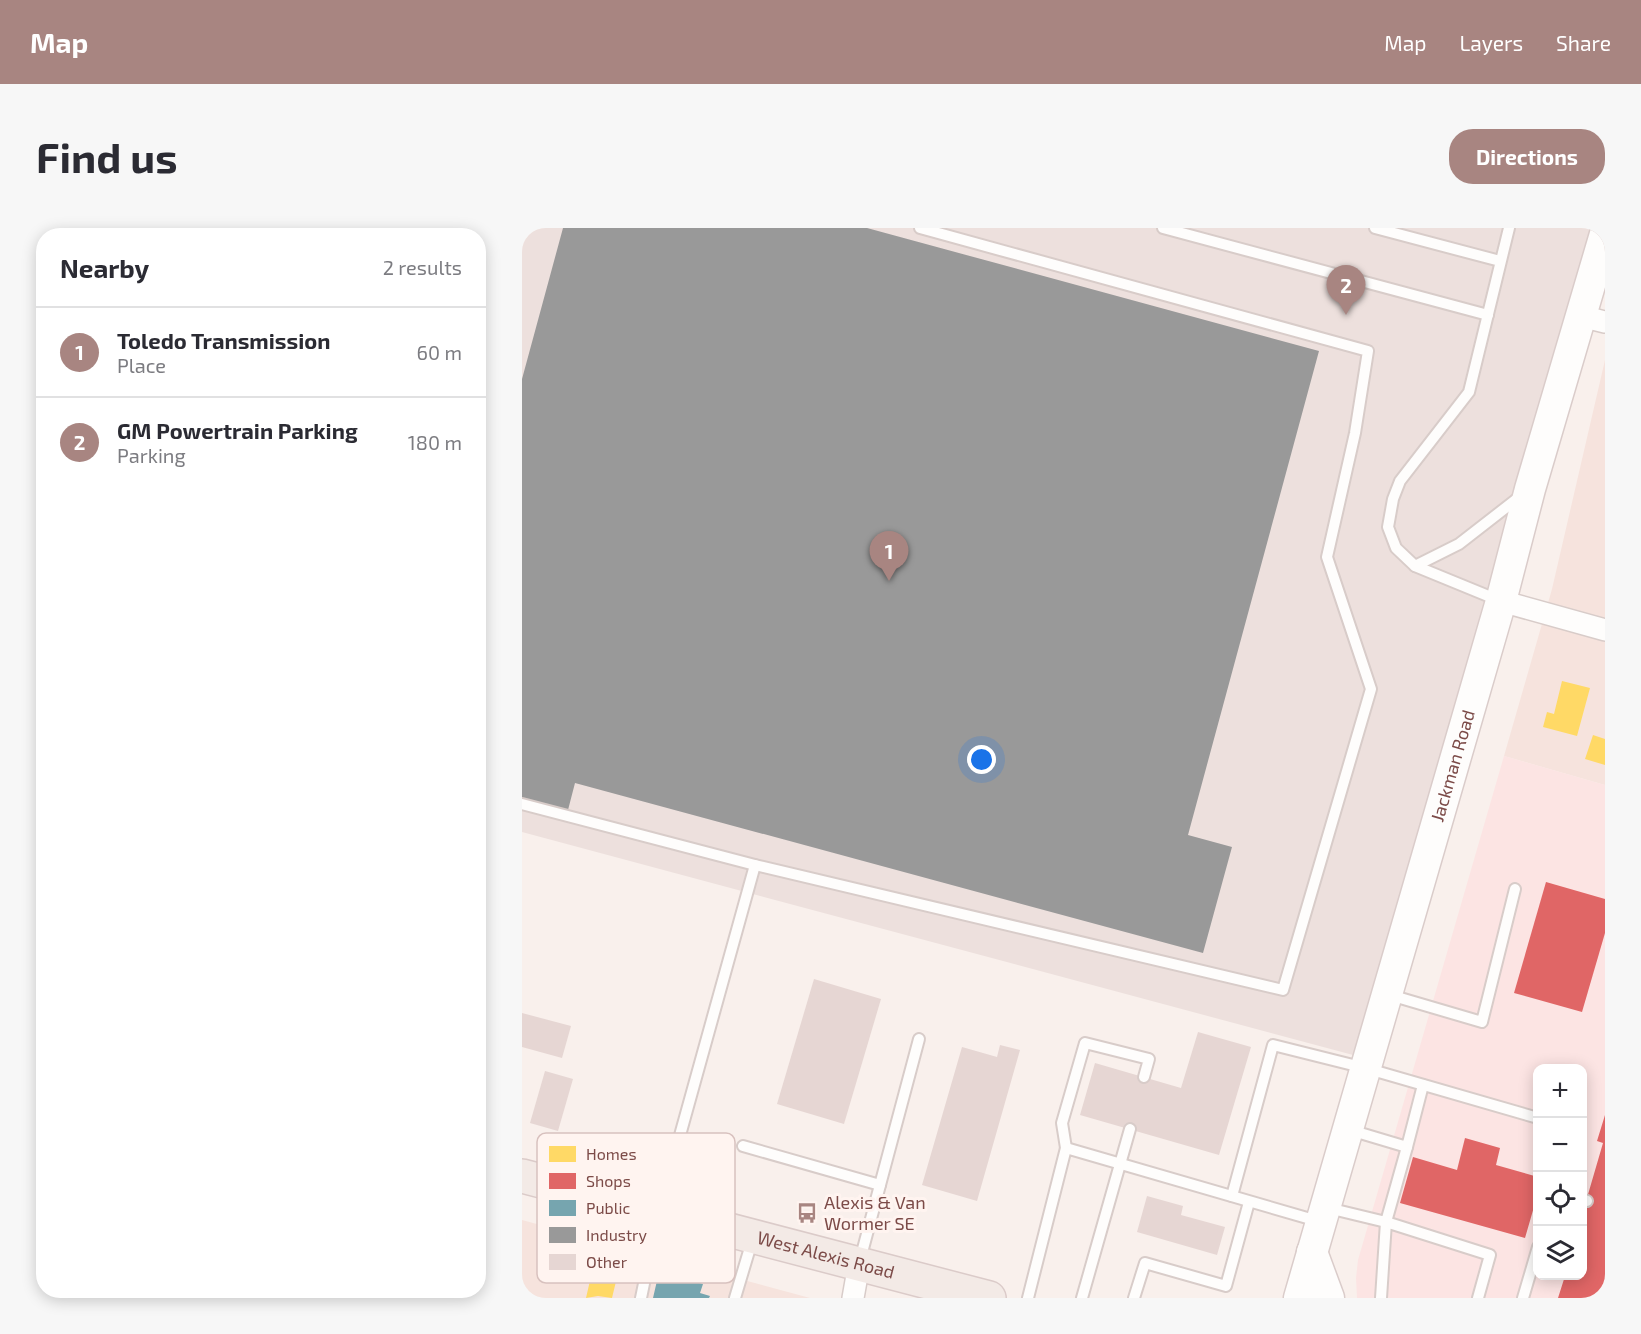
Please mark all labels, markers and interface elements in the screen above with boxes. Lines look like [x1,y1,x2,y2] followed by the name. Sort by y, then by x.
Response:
[30,25,88,59] text: Map
[1384,30,1426,55] text: Map
[1459,30,1523,55] text: Layers
[1556,30,1611,55] text: Share
[1449,129,1605,184] button: Directions
[36,131,178,181] text: Find us
[60,252,149,283] text: Nearby
[383,255,462,279] text: 2 results
[1326,266,1366,315] pin: 2
[117,327,330,353] text: Toledo Transmission
[75,340,84,364] text: 1
[417,340,462,364] text: 60 m
[117,353,166,377] text: Place
[117,417,358,443] text: GM Powertrain Parking
[74,430,85,454] text: 2
[408,430,462,454] text: 180 m
[117,443,186,467] text: Parking
[870,532,908,581] pin: 1
[1426,707,1479,824] street label: Jackman Road
[967,745,996,774] your location
[1533,1064,1587,1280] map controls
[1533,1064,1587,1118] button: +
[1533,1118,1587,1172] button: −
[537,1133,735,1283] legend
[586,1144,637,1163] text: Homes
[586,1171,631,1190] text: Shops
[1533,1172,1587,1226] button: locate
[824,1191,926,1234] place label: Alexis & Van Wormer SE
[586,1198,630,1217] text: Public
[795,1201,819,1225] bus stop icon: Alexis & Van Wormer SE
[586,1225,647,1244] text: Industry
[755,1226,897,1283] street label: West Alexis Road
[1533,1226,1587,1280] button: layers
[586,1252,628,1271] text: Other

